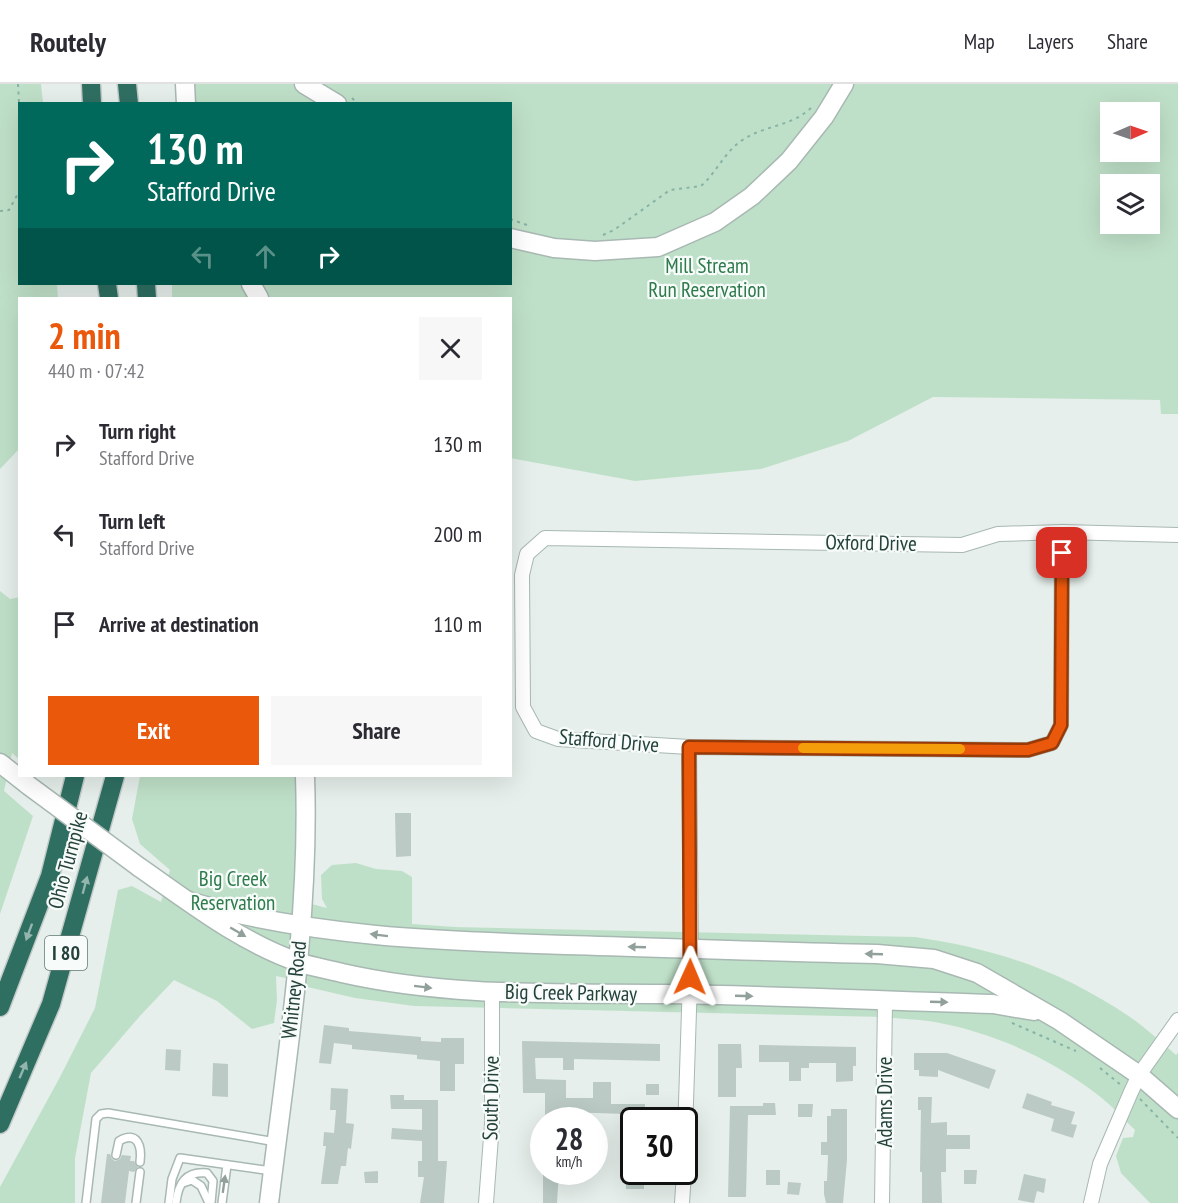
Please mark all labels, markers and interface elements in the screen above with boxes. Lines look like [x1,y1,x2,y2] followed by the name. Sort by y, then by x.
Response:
[30,23,106,60] text: Routely
[964,28,995,55] text: Map
[1028,28,1074,55] text: Layers
[1107,28,1148,55] text: Share
[1100,102,1160,162] north arrow
[1100,102,1160,234] map controls
[147,121,244,176] text: 130 m
[48,126,126,204] icon: right
[147,174,276,208] text: Stafford Drive
[1100,174,1160,234] button: layers
[186,240,219,273] icon: left
[249,240,282,273] icon: ahead
[312,240,345,273] icon: right
[648,252,766,303] park label: Mill Stream Run Reservation
[48,312,121,359] text: 2 min
[419,317,482,380] button: close
[48,358,145,384] text: 440 m · 07:42
[99,417,176,445] text: Turn right
[48,428,81,461] icon: right
[433,430,482,458] text: 130 m
[99,445,195,471] text: Stafford Drive
[99,507,165,535] text: Turn left
[48,518,81,551] icon: left
[433,520,482,548] text: 200 m
[1036,527,1087,578] pin
[825,528,917,557] street label: Oxford Drive
[99,535,195,561] text: Stafford Drive
[1045,536,1078,569] icon: arrive
[48,608,81,641] icon: arrive
[99,610,259,638] text: Arrive at destination
[433,610,482,638] text: 110 m
[48,696,259,765] button: Exit
[271,696,482,765] button: Share
[558,723,660,758] street label: Stafford Drive
[41,808,94,912] street label: Ohio Turnpike
[191,865,275,916] park label: Big Creek Reservation
[81,876,90,894] one-way arrow
[24,923,34,941] one-way arrow
[230,927,247,937] one-way arrow
[370,930,389,939] one-way arrow
[45,936,87,970] road number: I 80
[275,939,312,1040] street label: Whitney Road
[627,943,646,952] one-way arrow
[658,945,722,1009] position arrow
[864,950,883,959] one-way arrow
[505,978,637,1007] street label: Big Creek Parkway
[413,982,432,992] one-way arrow
[734,991,753,1001] one-way arrow
[929,998,948,1007] one-way arrow
[476,1055,505,1141] street label: South Drive
[871,1057,898,1147] street label: Adams Drive
[19,1061,28,1079] one-way arrow
[620,1107,698,1185] speed limit sign: 30
[555,1119,583,1158] text: 28
[556,1152,582,1171] text: km/h
[220,1174,229,1193] one-way arrow

